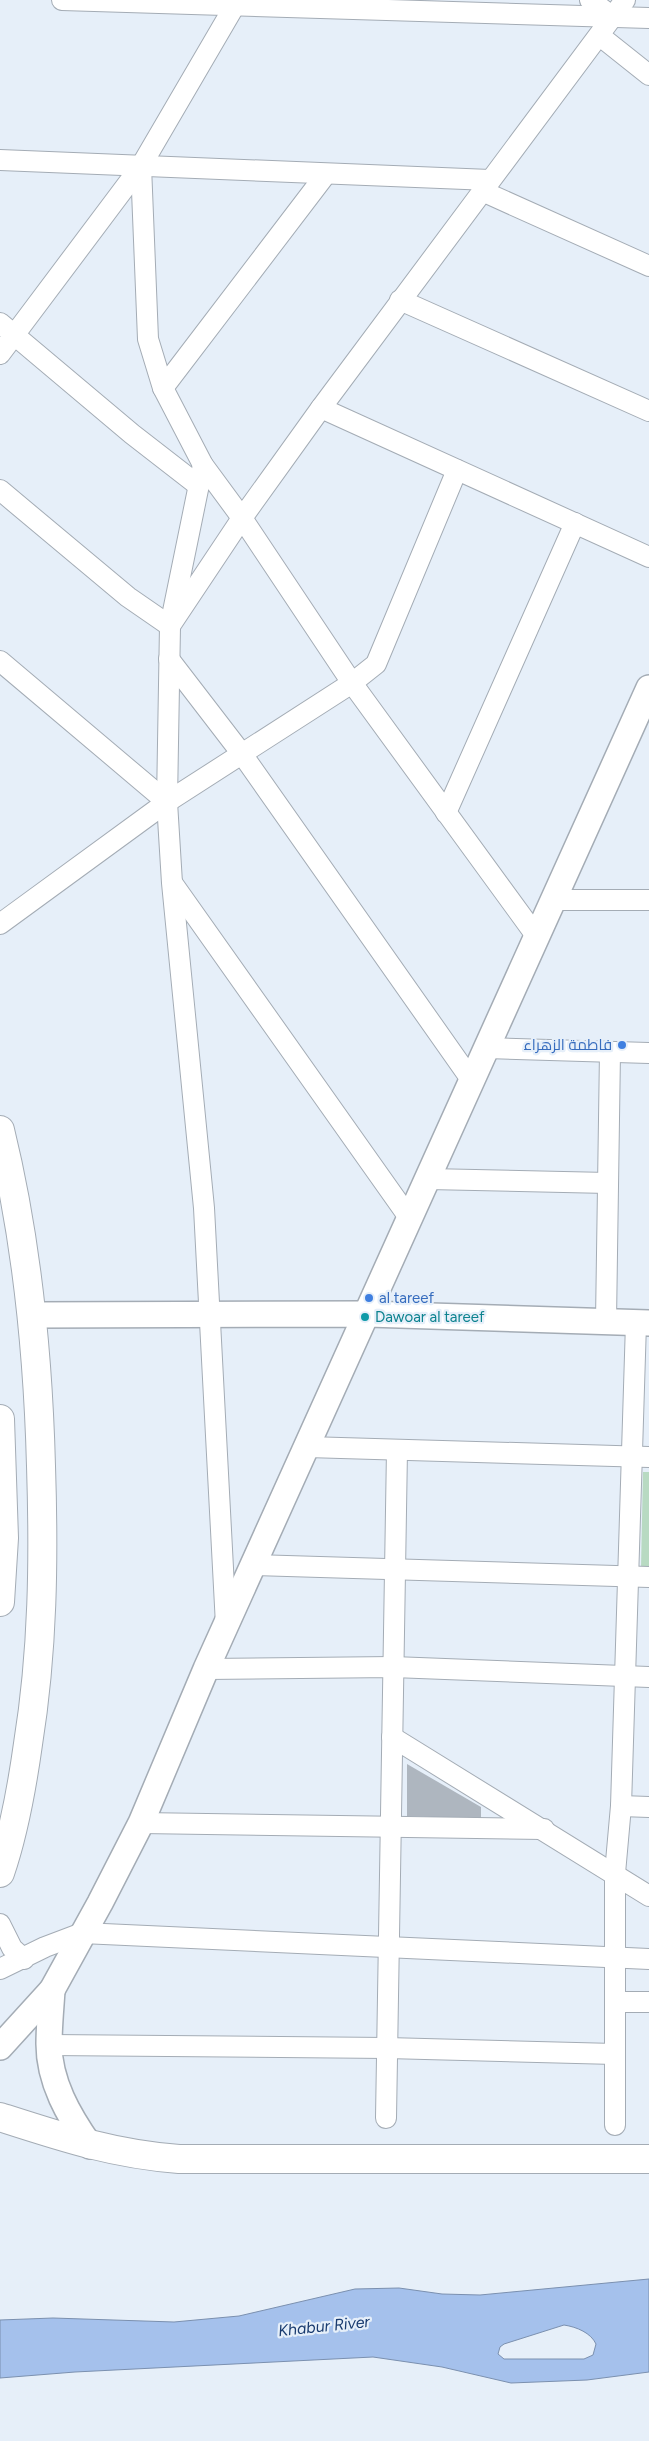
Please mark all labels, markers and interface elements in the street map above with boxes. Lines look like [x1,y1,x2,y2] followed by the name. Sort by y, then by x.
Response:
[524,1036,612,1054] place label: فاطمة الزهراء
[616,1039,628,1051] marker: فاطمة الزهراء
[379,1289,434,1307] place label: al tareef
[363,1292,375,1304] marker: al tareef
[375,1308,485,1326] place label: Dawoar al tareef
[359,1311,371,1323] marker: Dawoar al tareef
[277,2312,371,2340] water label: Khabur River

